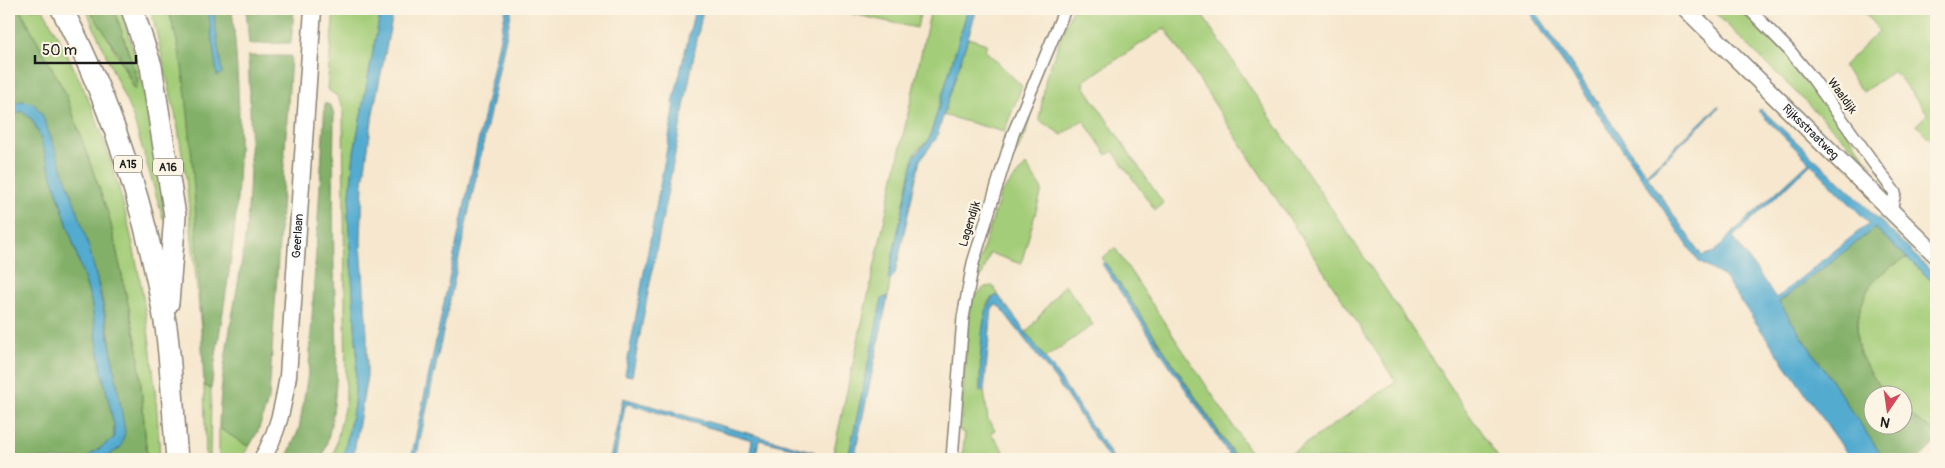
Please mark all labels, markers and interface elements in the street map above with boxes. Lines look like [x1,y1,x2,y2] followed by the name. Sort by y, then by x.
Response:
[35,32,136,64] scale bar
[42,41,77,60] text: 50 m
[1824,75,1860,117] street label: Waaldijk
[1779,101,1842,163] street label: Rijksstraatweg
[114,156,142,172] road number: A15
[153,158,183,176] road number: A16
[956,199,984,249] street label: Lagendijk
[289,213,307,259] street label: Geerlaan
[1862,386,1912,436] north arrow
[1879,413,1892,432] text: N

